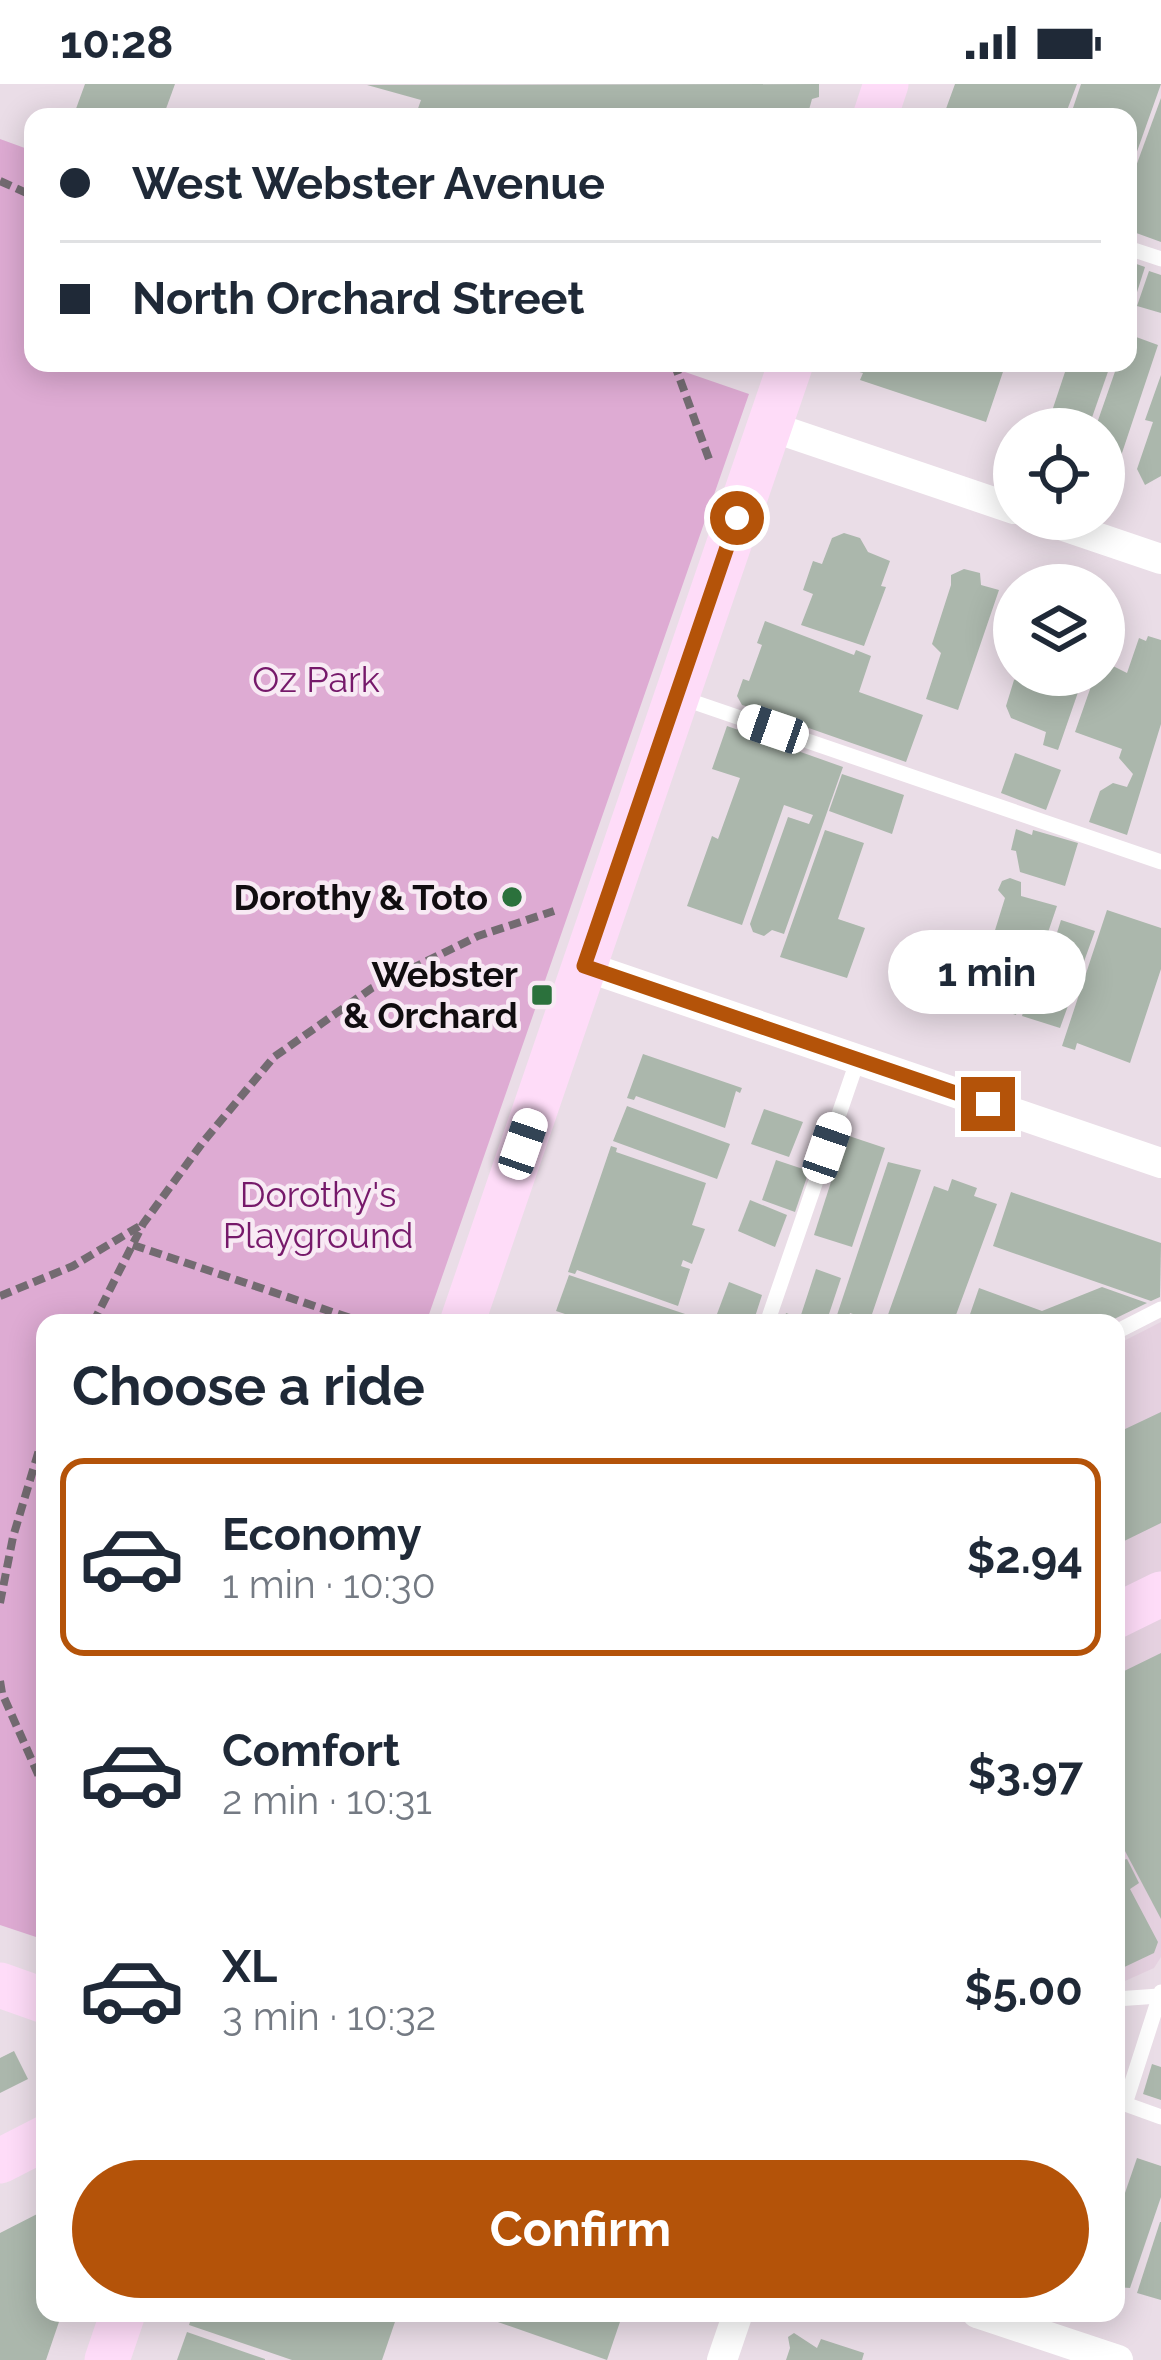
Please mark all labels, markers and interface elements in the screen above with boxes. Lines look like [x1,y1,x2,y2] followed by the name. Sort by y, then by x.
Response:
[60,16,174,69] text: 10:28
[132,157,605,210] text: West Webster Avenue
[132,272,585,325] text: North Orchard Street
[993,408,1125,696] map controls
[993,408,1125,540] button: locate
[710,491,764,545] route start
[993,564,1125,696] button: layers
[252,658,380,700] park label: Oz Park
[733,700,813,758] car
[234,876,488,918] place label: Dorothy & Toto
[499,884,525,910] marker: Dorothy & Toto
[889,930,1087,1014] callout: 1 min
[938,949,1036,995] text: 1 min
[343,953,518,1036] place label: Webster & Orchard
[529,982,555,1008] marker: Webster & Orchard
[961,1077,1015,1131] route end
[494,1104,552,1184] car
[798,1108,856,1188] car
[223,1173,413,1256] park label: Dorothy's Playground
[72,1354,425,1418] text: Choose a ride
[78,1503,186,1611] icon: car
[222,1508,422,1561] text: Economy
[967,1531,1083,1584] text: $2.94
[222,1561,436,1607] text: 1 min · 10:30
[78,1719,186,1827] icon: car
[222,1724,400,1777] text: Comfort
[968,1747,1083,1800] text: $3.97
[222,1777,432,1823] text: 2 min · 10:31
[78,1935,186,2043] icon: car
[222,1940,277,1993] text: XL
[964,1963,1083,2016] text: $5.00
[222,1993,436,2039] text: 3 min · 10:32
[72,2160,1089,2298] button: Confirm

